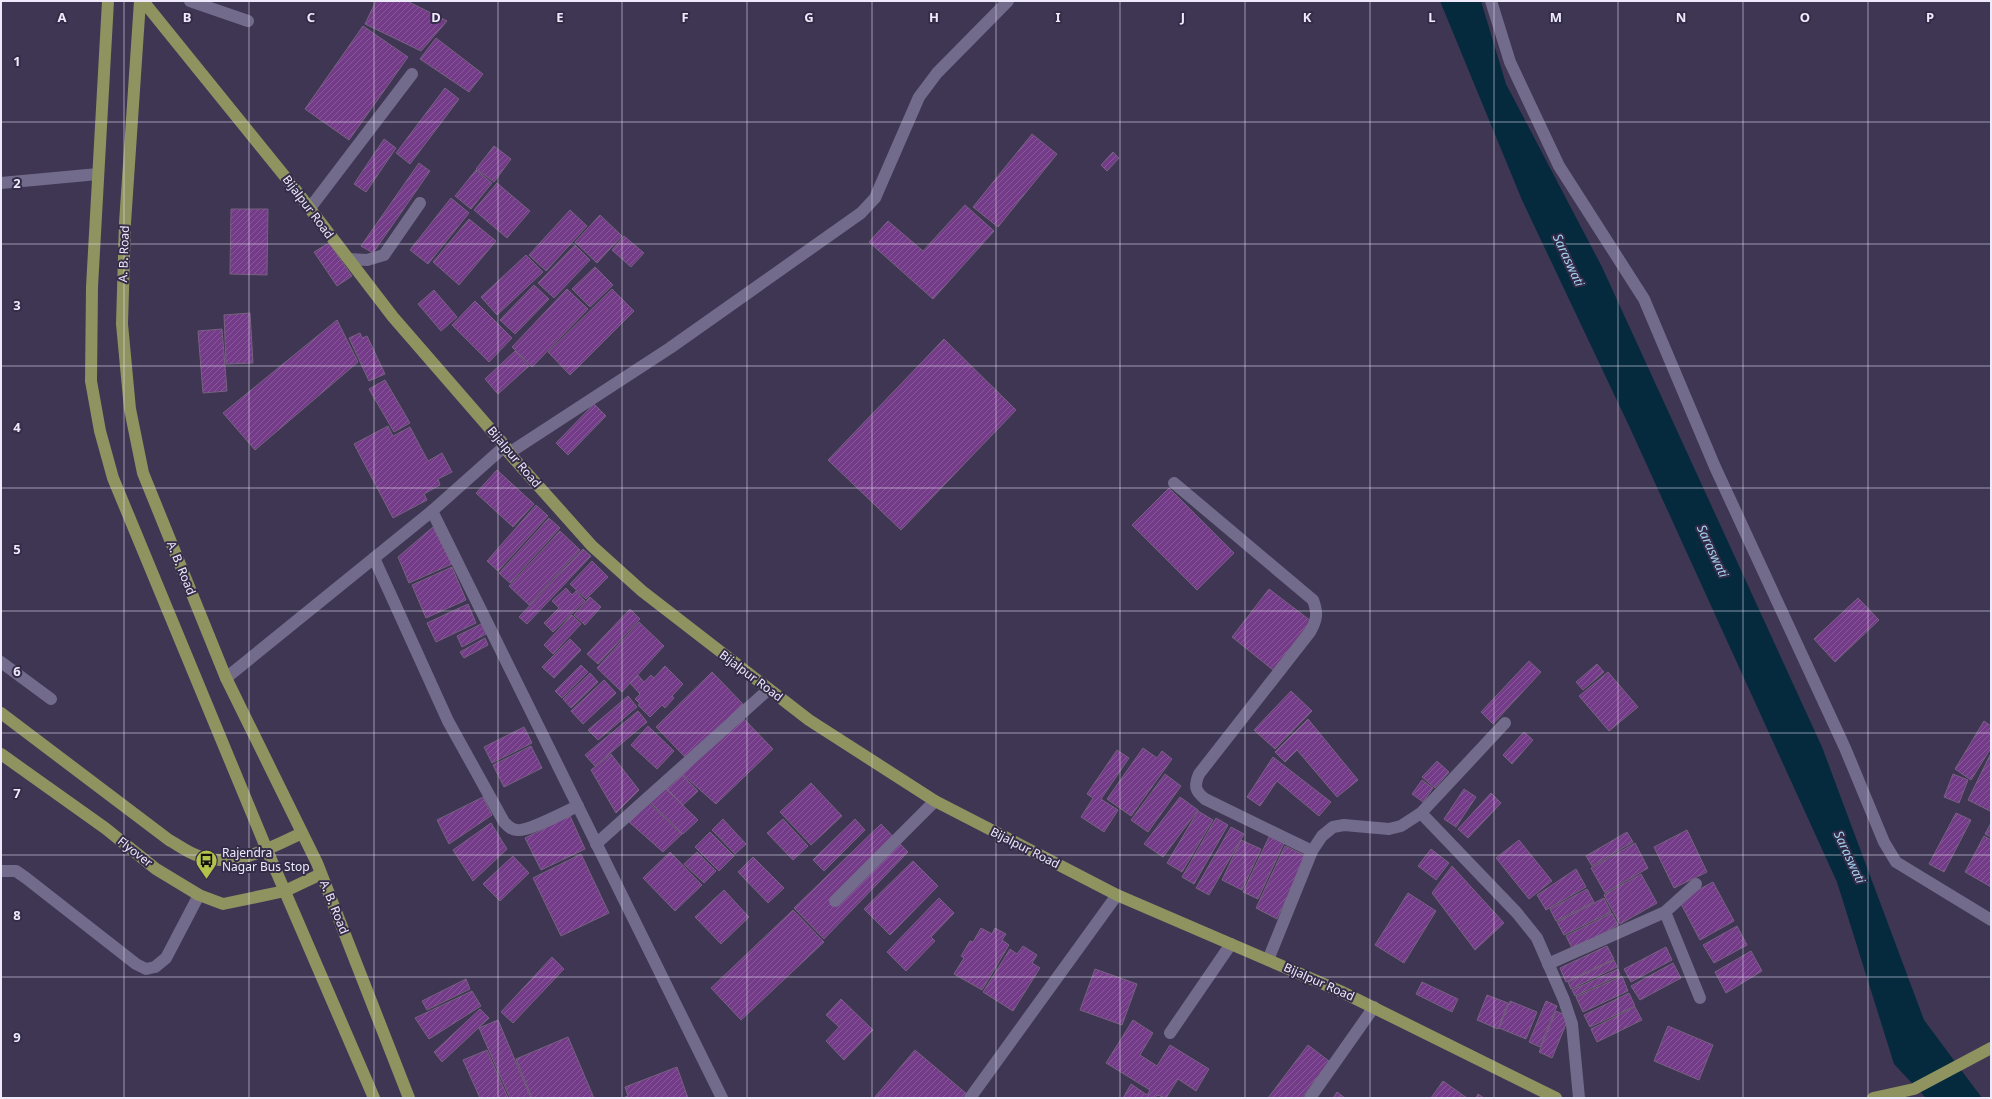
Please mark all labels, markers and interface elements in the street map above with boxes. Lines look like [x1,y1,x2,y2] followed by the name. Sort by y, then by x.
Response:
[58,8,67,26] text: A
[183,8,191,26] text: B
[307,8,315,26] text: C
[431,8,441,26] text: D
[556,8,564,26] text: E
[681,8,689,26] text: F
[804,8,814,26] text: G
[929,8,939,26] text: H
[1055,8,1061,26] text: I
[1180,8,1185,26] text: J
[1303,8,1312,26] text: K
[1428,8,1436,26] text: L
[1550,8,1562,26] text: M
[1676,8,1686,26] text: N
[1800,8,1810,26] text: O
[1926,8,1934,26] text: P
[13,52,21,70] text: 1
[279,171,338,242] street label: Bijalpur Road
[13,174,21,192] text: 2
[114,225,133,283] street label: A. B. Road
[1549,231,1589,290] water label: Saraswati
[13,296,21,314] text: 3
[13,418,21,436] text: 4
[484,422,545,491] street label: Bijalpur Road
[1693,522,1733,581] water label: Saraswati
[163,538,200,597] street label: A. B. Road
[13,540,21,558] text: 5
[716,646,787,705] street label: Bijalpur Road
[13,662,21,680] text: 6
[13,784,21,802] text: 7
[988,823,1063,872] street label: Bijalpur Road
[1830,828,1870,887] water label: Saraswati
[114,833,156,871] street label: Flyover
[222,844,310,875] place label: Rajendra Nagar Bus Stop
[193,847,219,880] bus stop icon: Rajendra Nagar Bus Stop
[316,877,353,936] street label: A. B. Road
[13,906,21,924] text: 8
[1281,958,1357,1005] street label: Bijalpur Road
[13,1028,21,1046] text: 9

